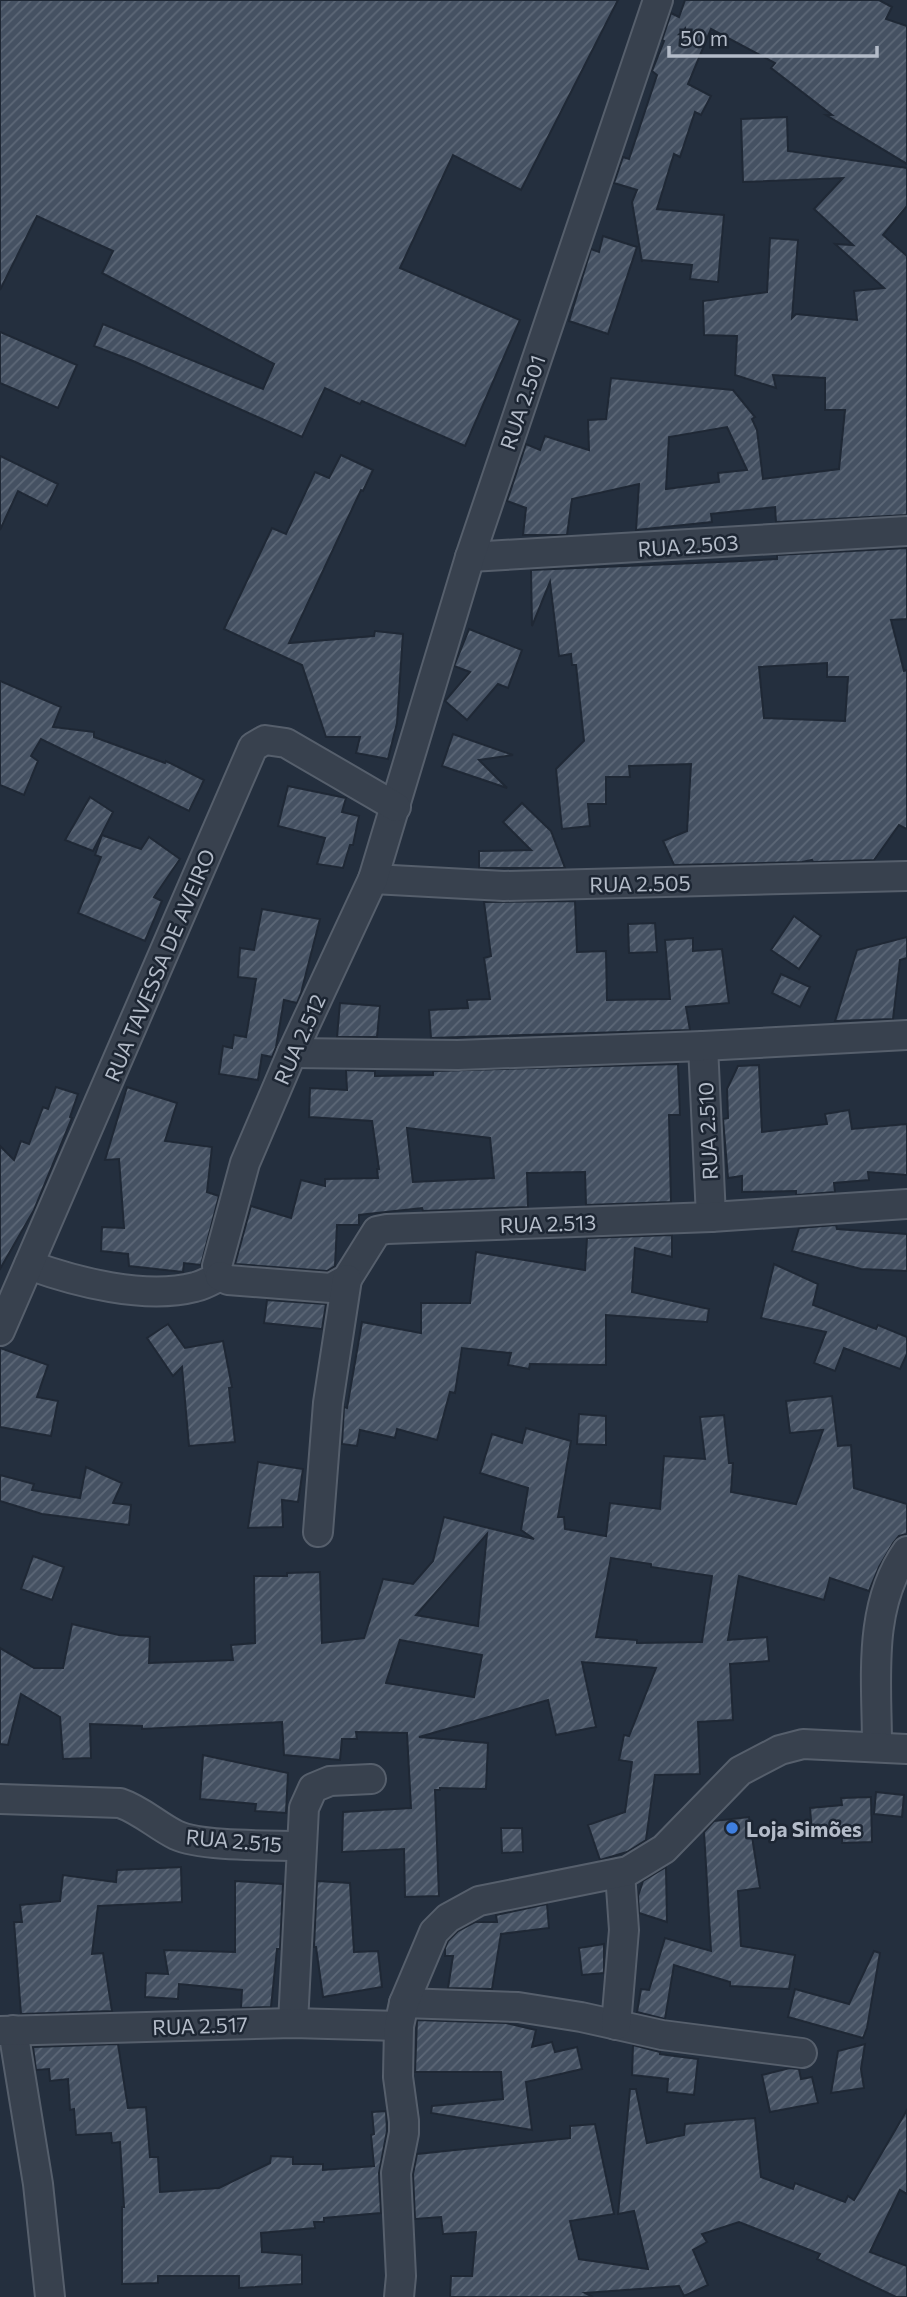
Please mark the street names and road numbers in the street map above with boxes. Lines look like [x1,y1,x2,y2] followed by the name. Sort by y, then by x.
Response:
[494,351,550,453] street label: RUA 2.501
[637,529,739,561] street label: RUA 2.503
[99,845,219,1085] street label: RUA TAVESSA DE AVEIRO
[589,870,691,896] street label: RUA 2.505
[268,990,330,1088] street label: RUA 2.512
[692,1081,722,1181] street label: RUA 2.510
[499,1209,597,1237] street label: RUA 2.513
[185,1823,283,1857] street label: RUA 2.515
[152,2011,248,2039] street label: RUA 2.517

